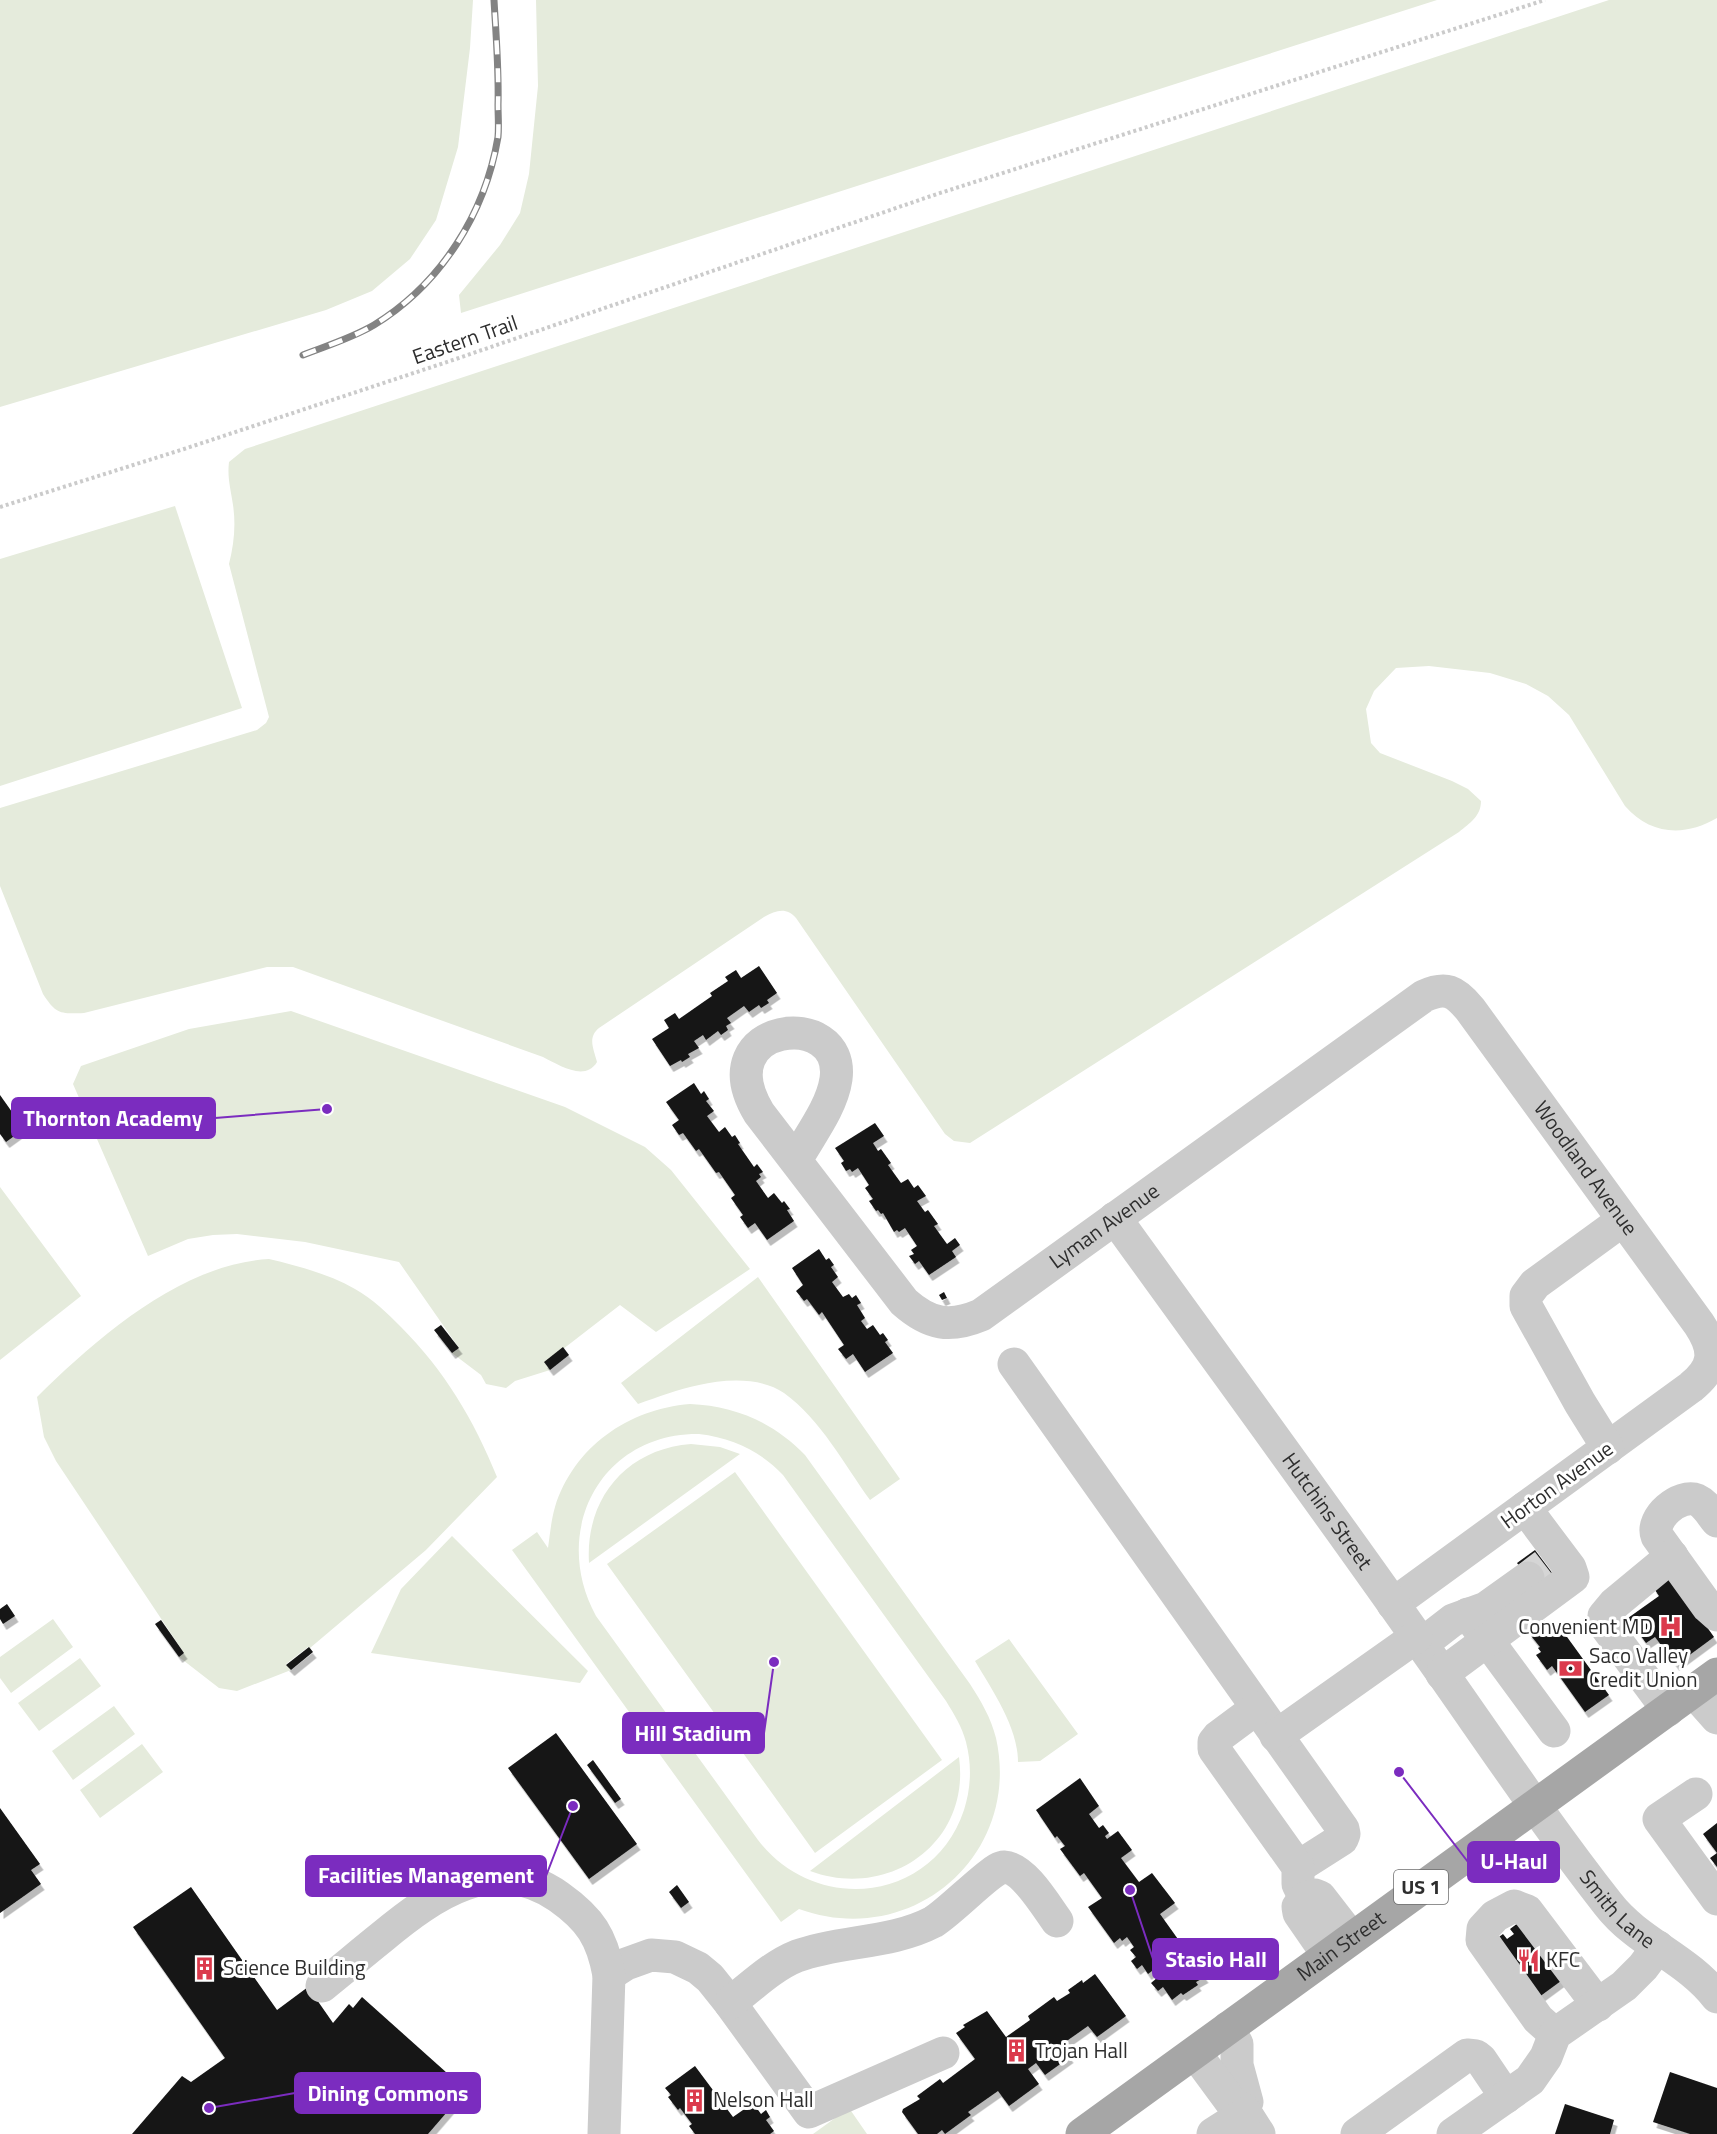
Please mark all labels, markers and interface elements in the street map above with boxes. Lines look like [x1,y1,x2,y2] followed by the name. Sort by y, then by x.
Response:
[408,306,522,372] street label: Eastern Trail
[1527,1094,1646,1242] street label: Woodland Avenue
[12,1098,215,1138] callout: Thornton Academy
[23,1101,203,1135] text: Thornton Academy
[1042,1175,1165,1276] street label: Lyman Avenue
[1493,1432,1619,1536] street label: Horton Avenue
[1275,1445,1381,1576] street label: Hutchins Street
[1518,1610,1653,1642] place label: Convenient MD
[1658,1614,1684,1640] hospital icon: Convenient MD
[1589,1639,1697,1695] place label: Saco Valley Credit Union
[1558,1655,1584,1681] bank icon: Saco Valley Credit Union
[623,1713,764,1753] callout: Hill Stadium
[635,1716,751,1750] text: Hill Stadium
[1468,1842,1559,1882] callout: U-Haul
[1480,1844,1548,1878] text: U-Haul
[306,1856,546,1896] callout: Facilities Management
[318,1858,534,1892] text: Facilities Management
[1572,1862,1662,1956] street label: Smith Lane
[1394,1870,1448,1904] road number: US 1
[1290,1902,1392,1989] street label: Main Street
[1153,1939,1278,1979] callout: Stasio Hall
[1165,1942,1267,1976] text: Stasio Hall
[1546,1943,1580,1975] place label: KFC
[1515,1947,1541,1973] restaurant icon: KFC
[223,1951,366,1983] place label: Science Building
[192,1955,218,1981] building icon: Science Building
[1035,2034,1128,2066] place label: Trojan Hall
[1004,2038,1030,2064] building icon: Trojan Hall
[295,2073,480,2113] callout: Dining Commons
[308,2076,468,2110] text: Dining Commons
[713,2083,814,2115] place label: Nelson Hall
[682,2087,708,2113] building icon: Nelson Hall

